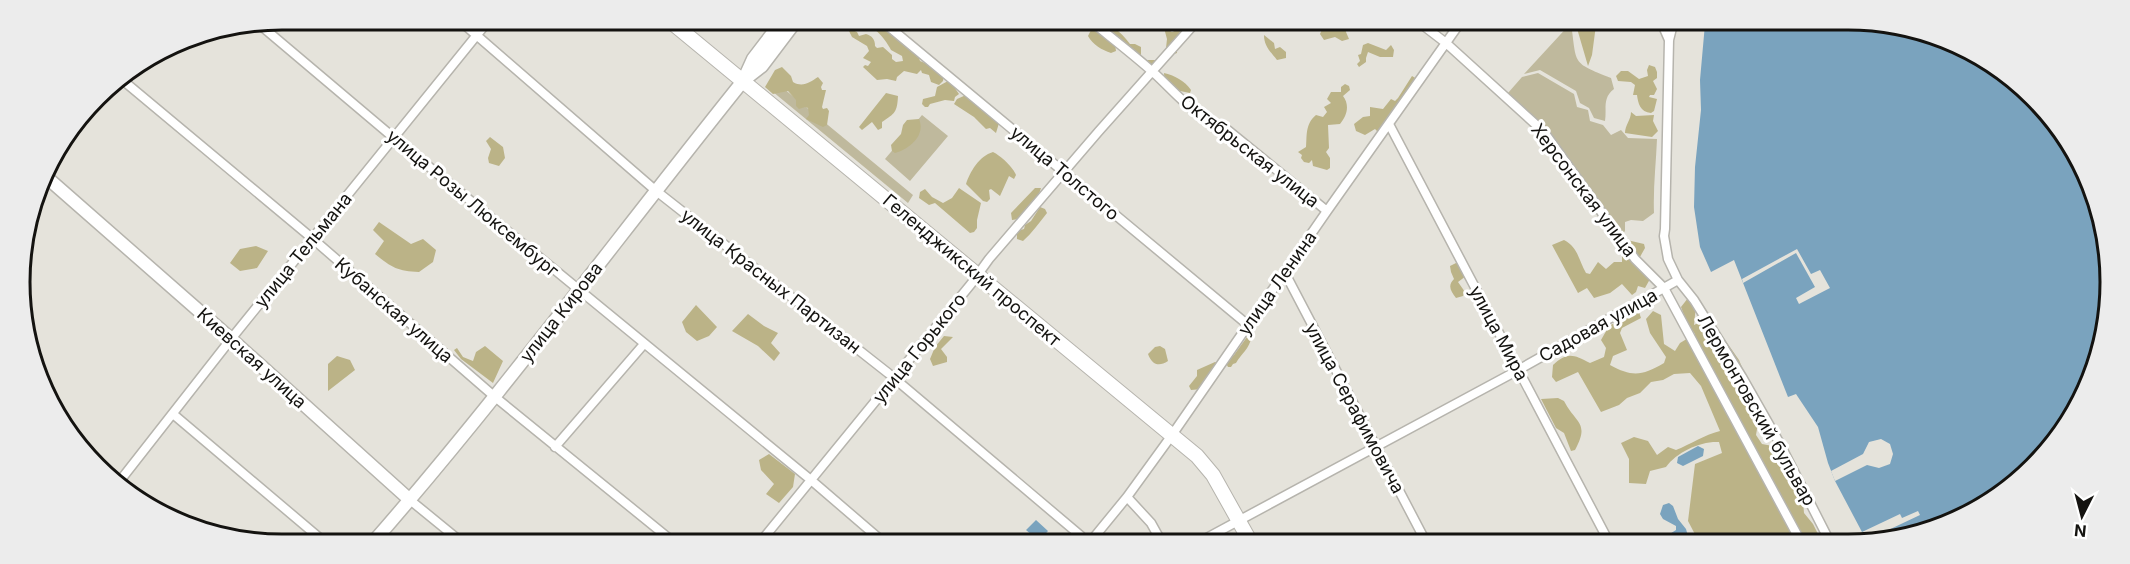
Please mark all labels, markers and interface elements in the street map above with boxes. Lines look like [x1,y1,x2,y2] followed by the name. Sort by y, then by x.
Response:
[1177,90,1323,212] street label: Октябрьская улица
[1527,119,1641,261] street label: Херсонская улица
[1007,122,1123,224] street label: улица Толстого
[383,125,563,281] street label: улица Розы Люксембург
[250,188,356,312] street label: улица Тельмана
[879,190,1065,351] street label: Геленджикский проспект
[677,204,865,358] street label: улица Красных Партизан
[1233,227,1321,339] street label: улица Ленина
[331,253,457,367] street label: Кубанская улица
[515,258,607,366] street label: улица Кирова
[1465,282,1533,384] street label: улица Мира
[1535,284,1661,366] street label: Садовая улица
[868,289,970,407] street label: улица Горького
[193,303,311,413] street label: Киевская улица
[1694,311,1820,509] street label: Лермонтовский бульвар
[1301,319,1409,497] street label: улица Серафимовича
[2052,486,2112,546] north arrow
[2073,520,2088,542] text: N

